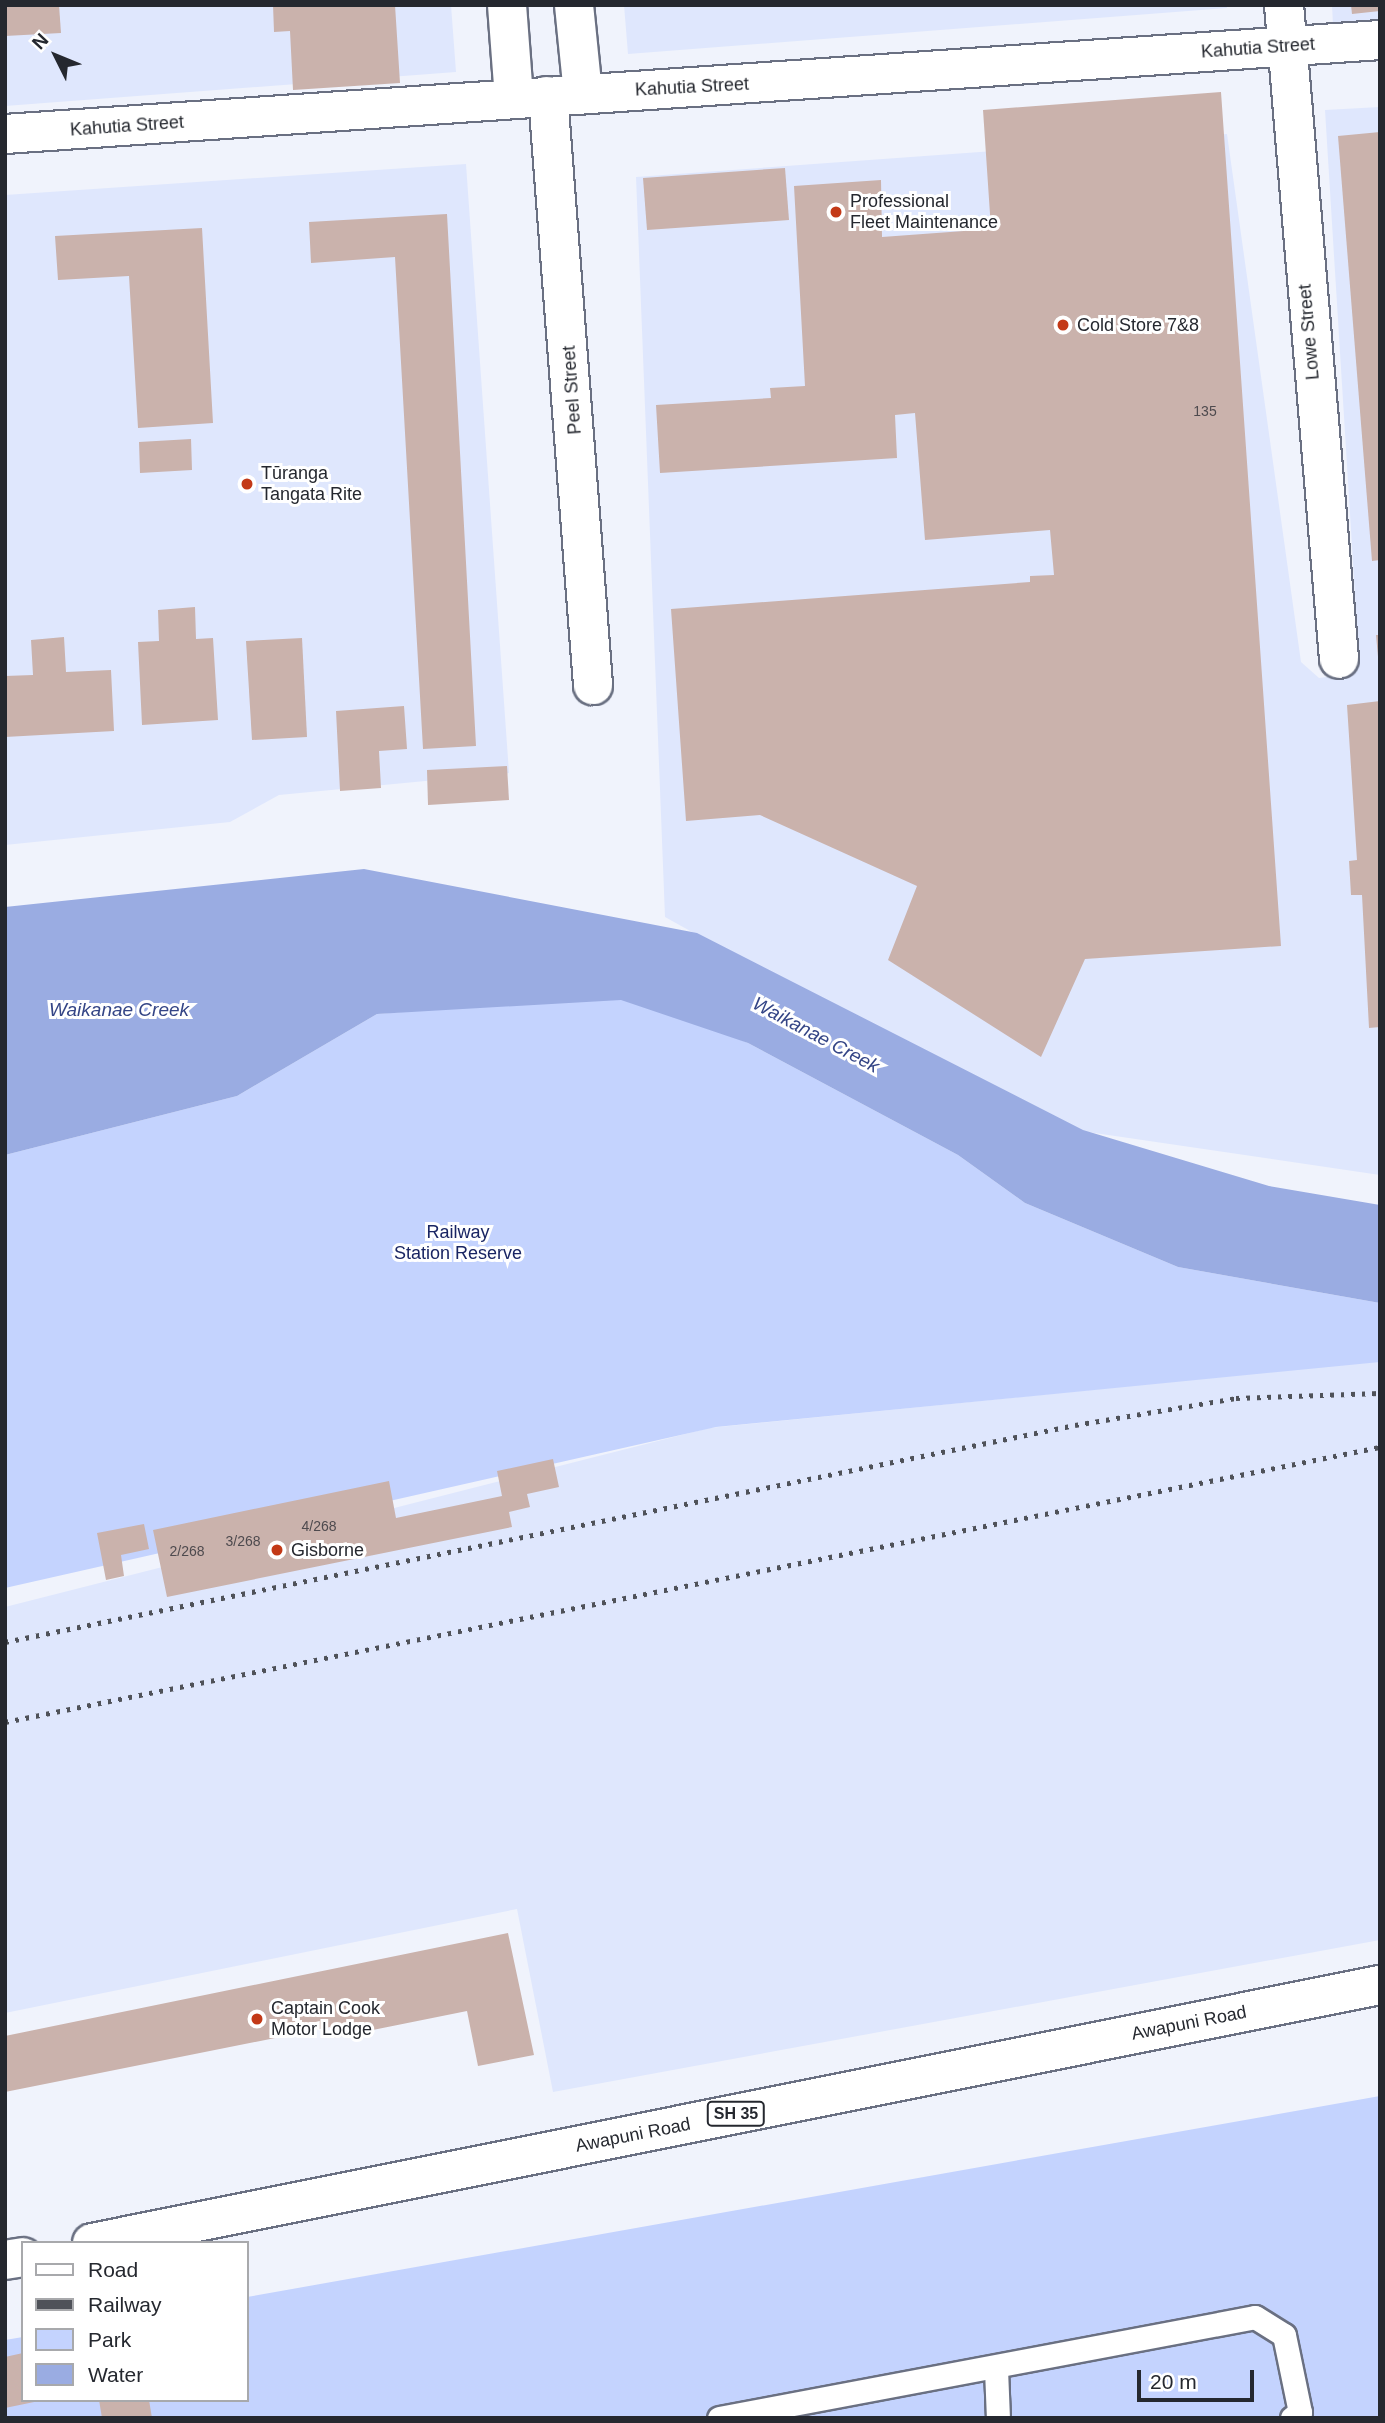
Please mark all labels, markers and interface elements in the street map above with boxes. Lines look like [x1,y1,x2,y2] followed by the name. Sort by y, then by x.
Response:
[21,21,91,91] north arrow
[28,29,53,54] text: N
[1200,33,1316,63] street label: Kahutia Street
[634,73,750,101] street label: Kahutia Street
[69,111,185,141] street label: Kahutia Street
[850,191,998,234] place label: Professional Fleet Maintenance
[828,204,844,220] marker: Professional Fleet Maintenance
[1294,283,1324,381] street label: Lowe Street
[1077,314,1199,336] place label: Cold Store 7&8
[1055,317,1071,333] marker: Cold Store 7&8
[558,345,586,435] street label: Peel Street
[1193,403,1217,419] house number: 135
[261,463,362,505] place label: Tūranga Tangata Rite
[239,476,255,492] marker: Tūranga Tangata Rite
[749,992,883,1078] water label: Waikanae Creek
[49,999,189,1021] water label: Waikanae Creek
[394,1222,522,1264] park label: Railway Station Reserve
[301,1518,337,1534] house number: 4/268
[225,1533,261,1549] house number: 3/268
[291,1539,364,1561] place label: Gisborne
[269,1542,285,1558] marker: Gisborne
[169,1543,205,1559] house number: 2/268
[271,1998,380,2040] place label: Captain Cook Motor Lodge
[1130,2001,1248,2045] street label: Awapuni Road
[249,2011,265,2027] marker: Captain Cook Motor Lodge
[706,2102,766,2126] road number: SH 35
[574,2113,692,2157] street label: Awapuni Road
[21,2241,248,2402] legend
[88,2258,138,2281] text: Road
[88,2293,162,2316] text: Railway
[88,2328,131,2351] text: Park
[1140,2356,1257,2400] scale bar
[88,2363,143,2386] text: Water
[1150,2370,1197,2393] text: 20 m

